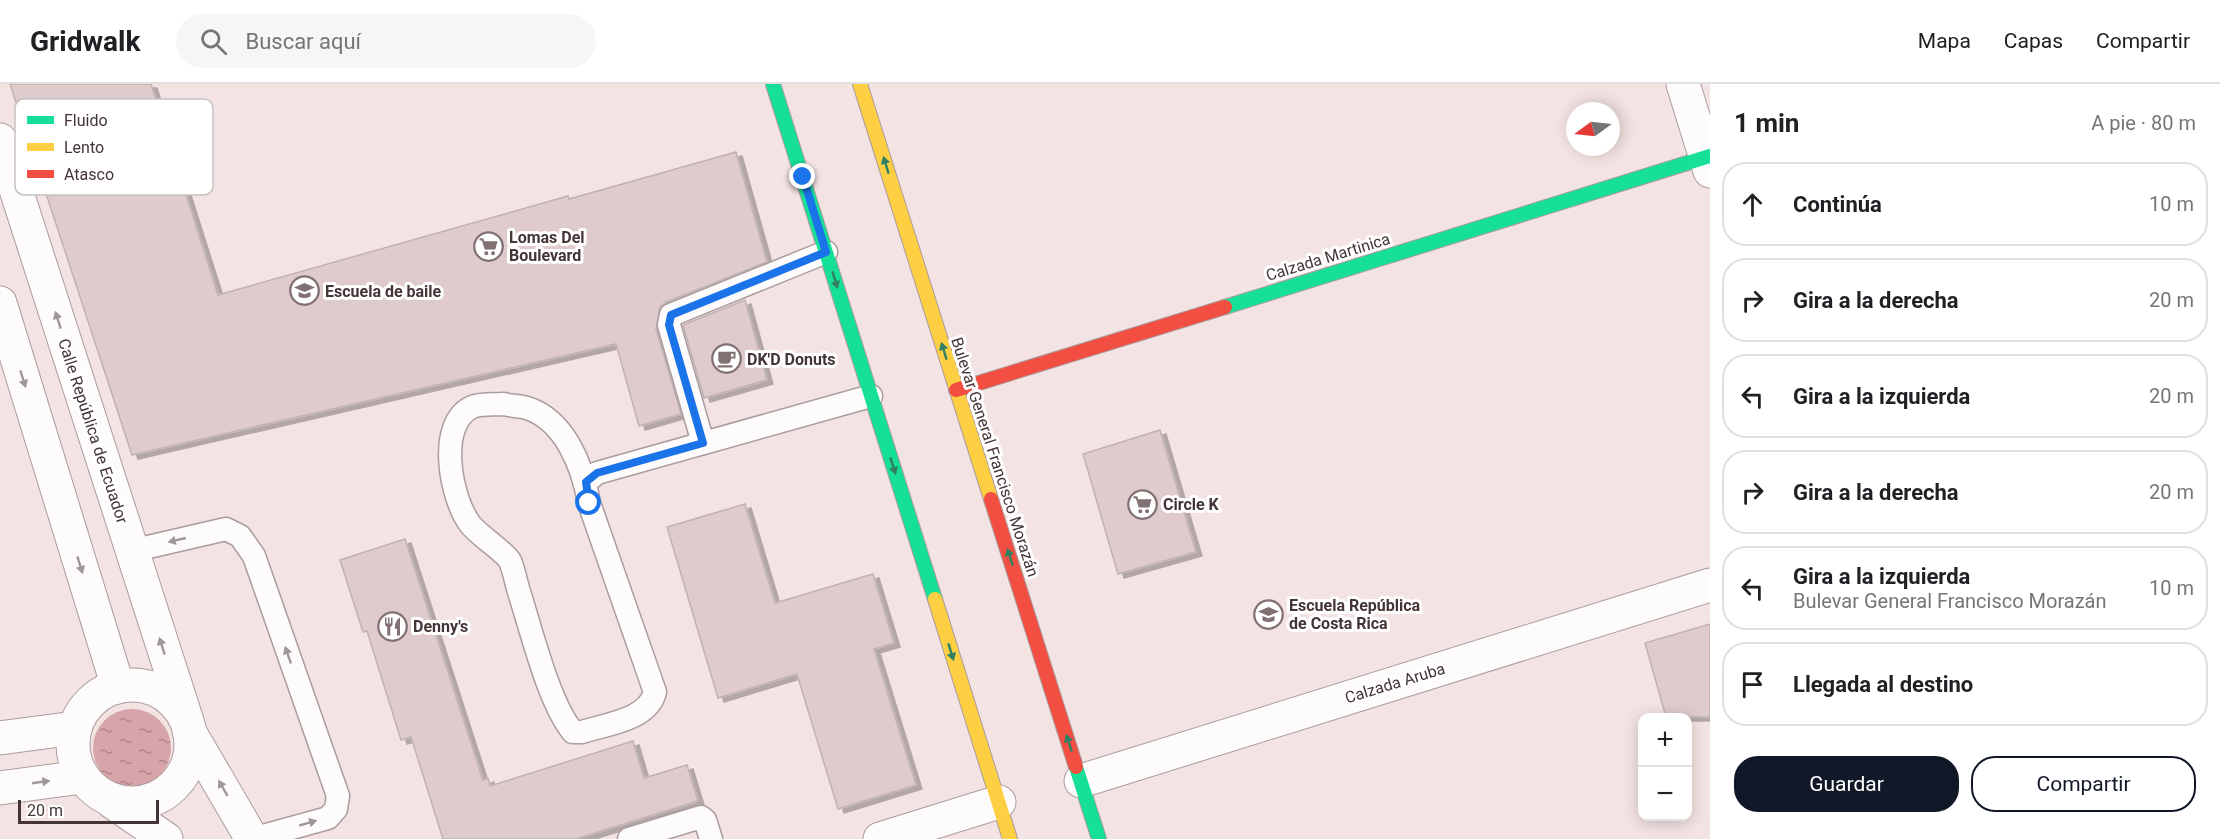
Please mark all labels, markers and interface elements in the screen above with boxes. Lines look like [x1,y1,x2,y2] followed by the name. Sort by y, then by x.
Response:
[176,14,596,68] search box
[30,25,140,58] text: Gridwalk
[197,25,230,58] icon: search
[245,29,361,54] text: Buscar aquí
[1918,29,1971,53] text: Mapa
[2004,29,2063,53] text: Capas
[2096,29,2190,53] text: Compartir
[15,99,213,195] legend
[1566,102,1620,156] north arrow
[1734,108,1799,138] text: 1 min
[64,111,108,130] text: Fluido
[2091,111,2196,135] text: A pie · 80 m
[64,138,104,157] text: Lento
[881,156,890,174] one-way arrow
[789,163,815,189] route end
[64,165,114,184] text: Atasco
[1736,188,1769,221] icon: ahead
[1793,192,1882,217] text: Continúa
[2149,192,2194,216] text: 10 m
[509,228,585,265] place label: Lomas Del Boulevard
[1264,229,1392,285] street label: Calzada Martinica
[472,230,504,262] supermarket icon: Lomas Del Boulevard
[831,271,840,289] one-way arrow
[288,275,320,307] school or university icon: Escuela de baile
[325,282,442,301] place label: Escuela de baile
[1736,284,1769,317] icon: right
[1793,288,1959,313] text: Gira a la derecha
[2149,288,2194,312] text: 20 m
[52,311,62,329] one-way arrow
[947,335,1043,579] street label: Bulevar General Francisco Morazán
[54,336,132,526] street label: Calle República de Ecuador
[939,342,948,360] one-way arrow
[710,343,742,375] cafe icon: DK'D Donuts
[747,350,836,369] place label: DK'D Donuts
[19,370,28,388] one-way arrow
[1736,380,1769,413] icon: left
[1793,384,1970,409] text: Gira a la izquierda
[2149,384,2194,408] text: 20 m
[889,457,898,475] one-way arrow
[1736,476,1769,509] icon: right
[1793,480,1959,505] text: Gira a la derecha
[2149,480,2194,504] text: 20 m
[1126,488,1158,520] supermarket icon: Circle K
[575,489,601,515] route start
[1163,495,1220,514] place label: Circle K
[167,536,186,546] one-way arrow
[1004,548,1014,566] one-way arrow
[76,556,85,574] one-way arrow
[1793,564,1970,589] text: Gira a la izquierda
[1736,572,1769,605] icon: left
[2149,576,2194,600] text: 10 m
[1793,589,2107,613] text: Bulevar General Francisco Morazán
[1289,596,1421,633] place label: Escuela República de Costa Rica
[1252,598,1284,630] school or university icon: Escuela República de Costa Rica
[376,610,408,642] restaurant icon: Denny's
[413,617,468,636] place label: Denny's
[157,637,166,655] one-way arrow
[947,643,957,661] one-way arrow
[283,646,293,664] one-way arrow
[1343,659,1447,707] street label: Calzada Aruba
[1736,668,1769,701] icon: arrive
[1793,672,1973,697] text: Llegada al destino
[1638,713,1692,821] map controls
[1638,713,1692,767] button: +
[1063,734,1073,752] one-way arrow
[1734,756,1959,812] button: Guardar
[1971,756,2196,812] button: Compartir
[1638,767,1692,821] button: −
[32,778,51,787] one-way arrow
[218,779,228,796] one-way arrow
[18,797,159,824] scale bar
[27,801,63,820] text: 20 m
[300,818,318,827] one-way arrow

